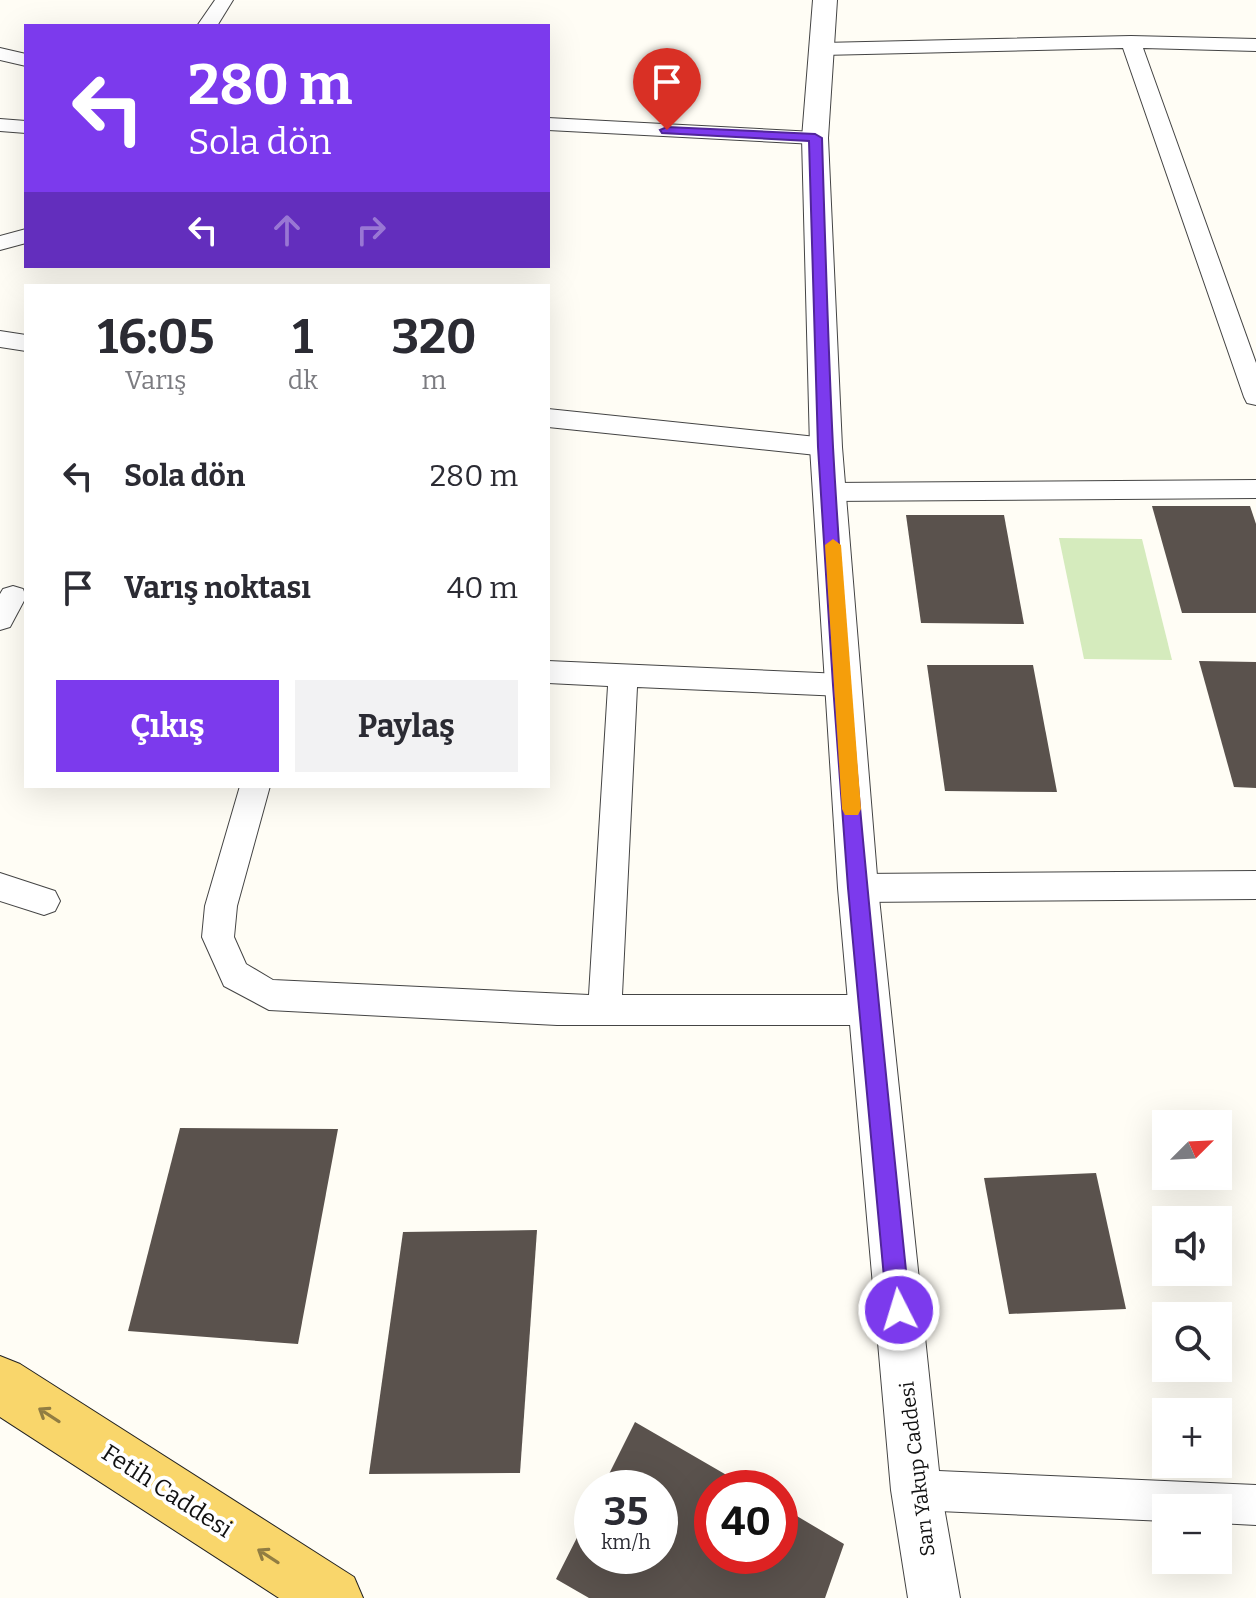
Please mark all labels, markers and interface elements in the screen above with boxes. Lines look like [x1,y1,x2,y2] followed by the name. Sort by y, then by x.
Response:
[633,48,701,130] pin
[188,52,352,119] text: 280 m
[56,56,160,160] icon: left
[645,60,689,104] icon: arrive
[188,120,331,164] text: Sola dön
[181,208,225,252] icon: left
[265,208,309,252] icon: ahead
[349,208,393,252] icon: right
[97,308,214,366] text: 16:05
[293,308,313,366] text: 1
[391,308,477,366] text: 320
[125,365,187,396] text: Varış
[288,365,318,396] text: dk
[422,365,446,396] text: m
[56,454,100,498] icon: left
[124,458,245,494] text: Sola dön
[430,458,518,494] text: 280 m
[56,566,100,610] icon: arrive
[124,570,311,606] text: Varış noktası
[447,570,518,606] text: 40 m
[56,680,279,772] button: Çıkış
[295,680,518,772] button: Paylaş
[1152,1110,1232,1190] north arrow
[1152,1110,1232,1574] map controls
[1152,1206,1232,1286] button: sound
[857,1268,941,1352] position arrow
[1152,1302,1232,1382] button: search
[894,1380,940,1558] street label: Sarı Yakup Caddesi
[1152,1398,1232,1478] button: +
[38,1407,61,1423] one-way arrow
[97,1439,237,1543] street label: Fetih Caddesi
[694,1470,798,1574] speed limit sign: 40
[604,1488,648,1536] text: 35
[1152,1494,1232,1574] button: −
[601,1530,651,1554] text: km/h
[257,1547,279,1564] one-way arrow

